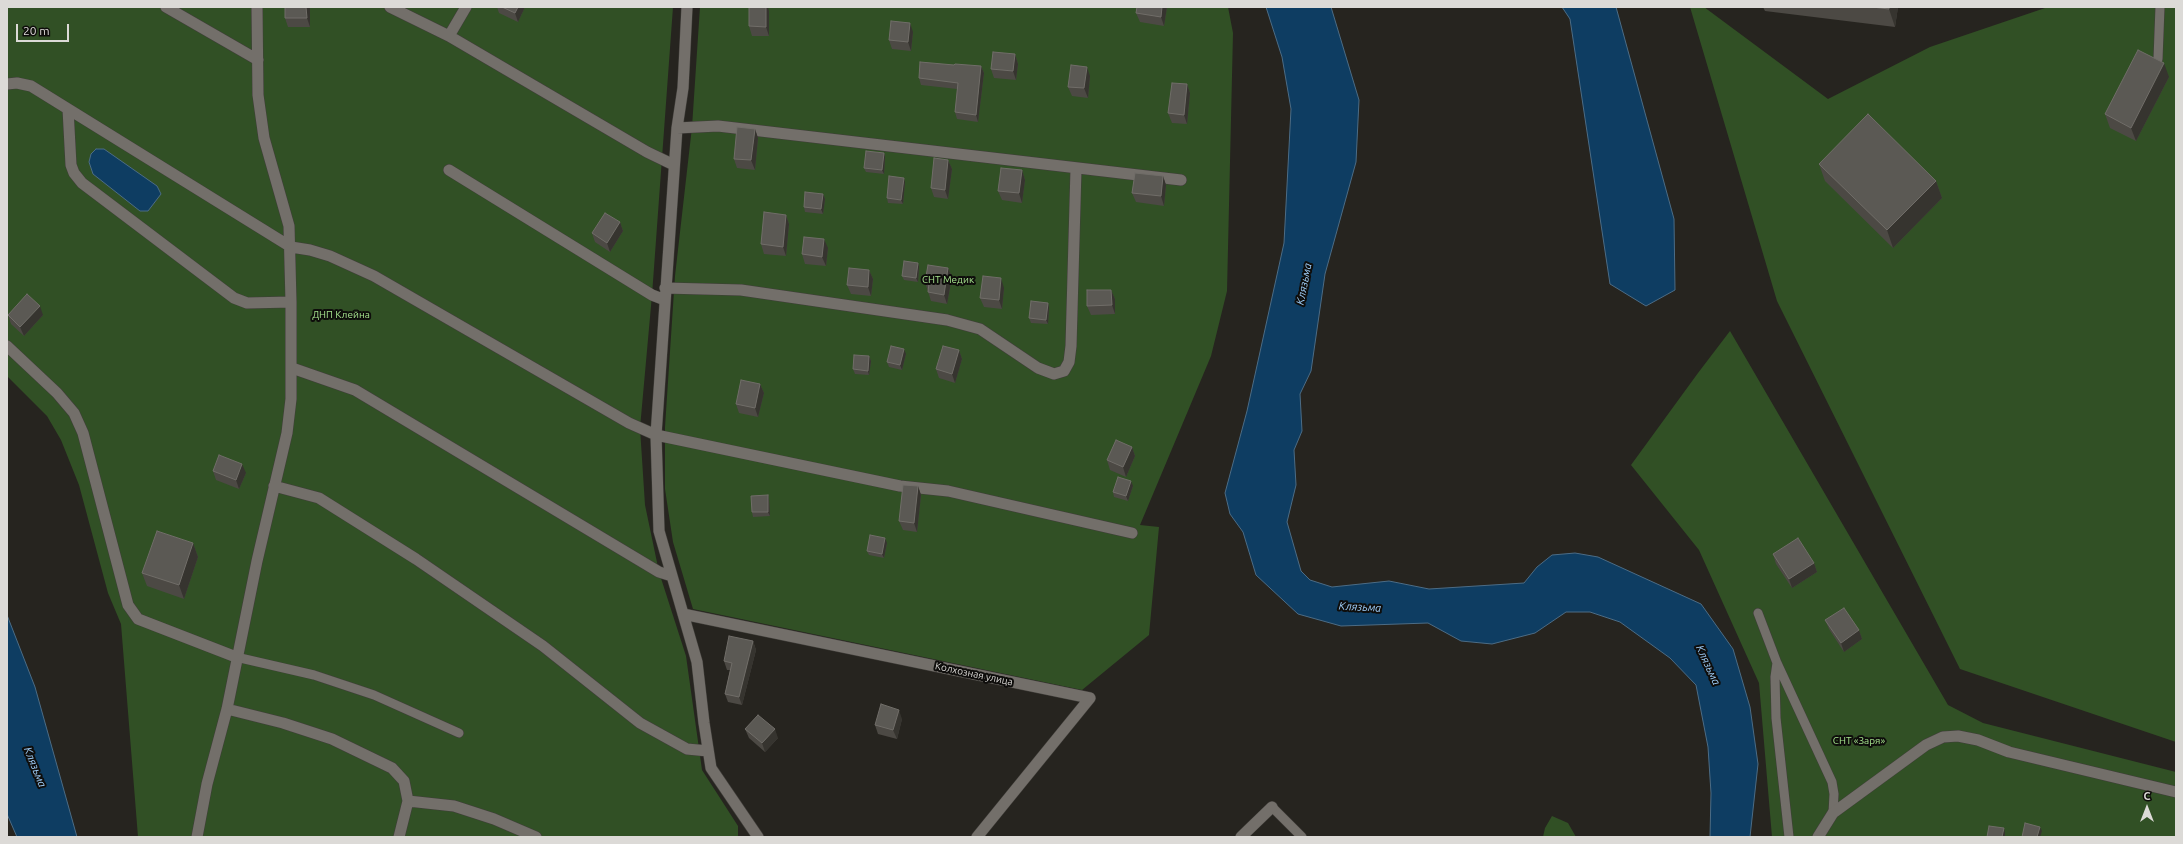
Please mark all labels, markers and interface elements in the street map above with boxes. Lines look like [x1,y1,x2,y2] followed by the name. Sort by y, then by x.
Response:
[18,16,71,42] scale bar
[23,24,50,37] text: 20 m
[1293,262,1315,306] water label: Клязьма
[922,274,974,286] park label: СНТ Медик
[312,309,370,321] park label: ДНП Клейна
[1338,599,1382,615] water label: Клязьма
[1693,643,1723,687] water label: Клязьма
[934,660,1014,688] street label: Колхозная улица
[1833,735,1885,747] park label: СНТ «Заря»
[21,745,49,789] water label: Клязьма
[2127,788,2167,828] north arrow
[2143,790,2151,802] text: С

